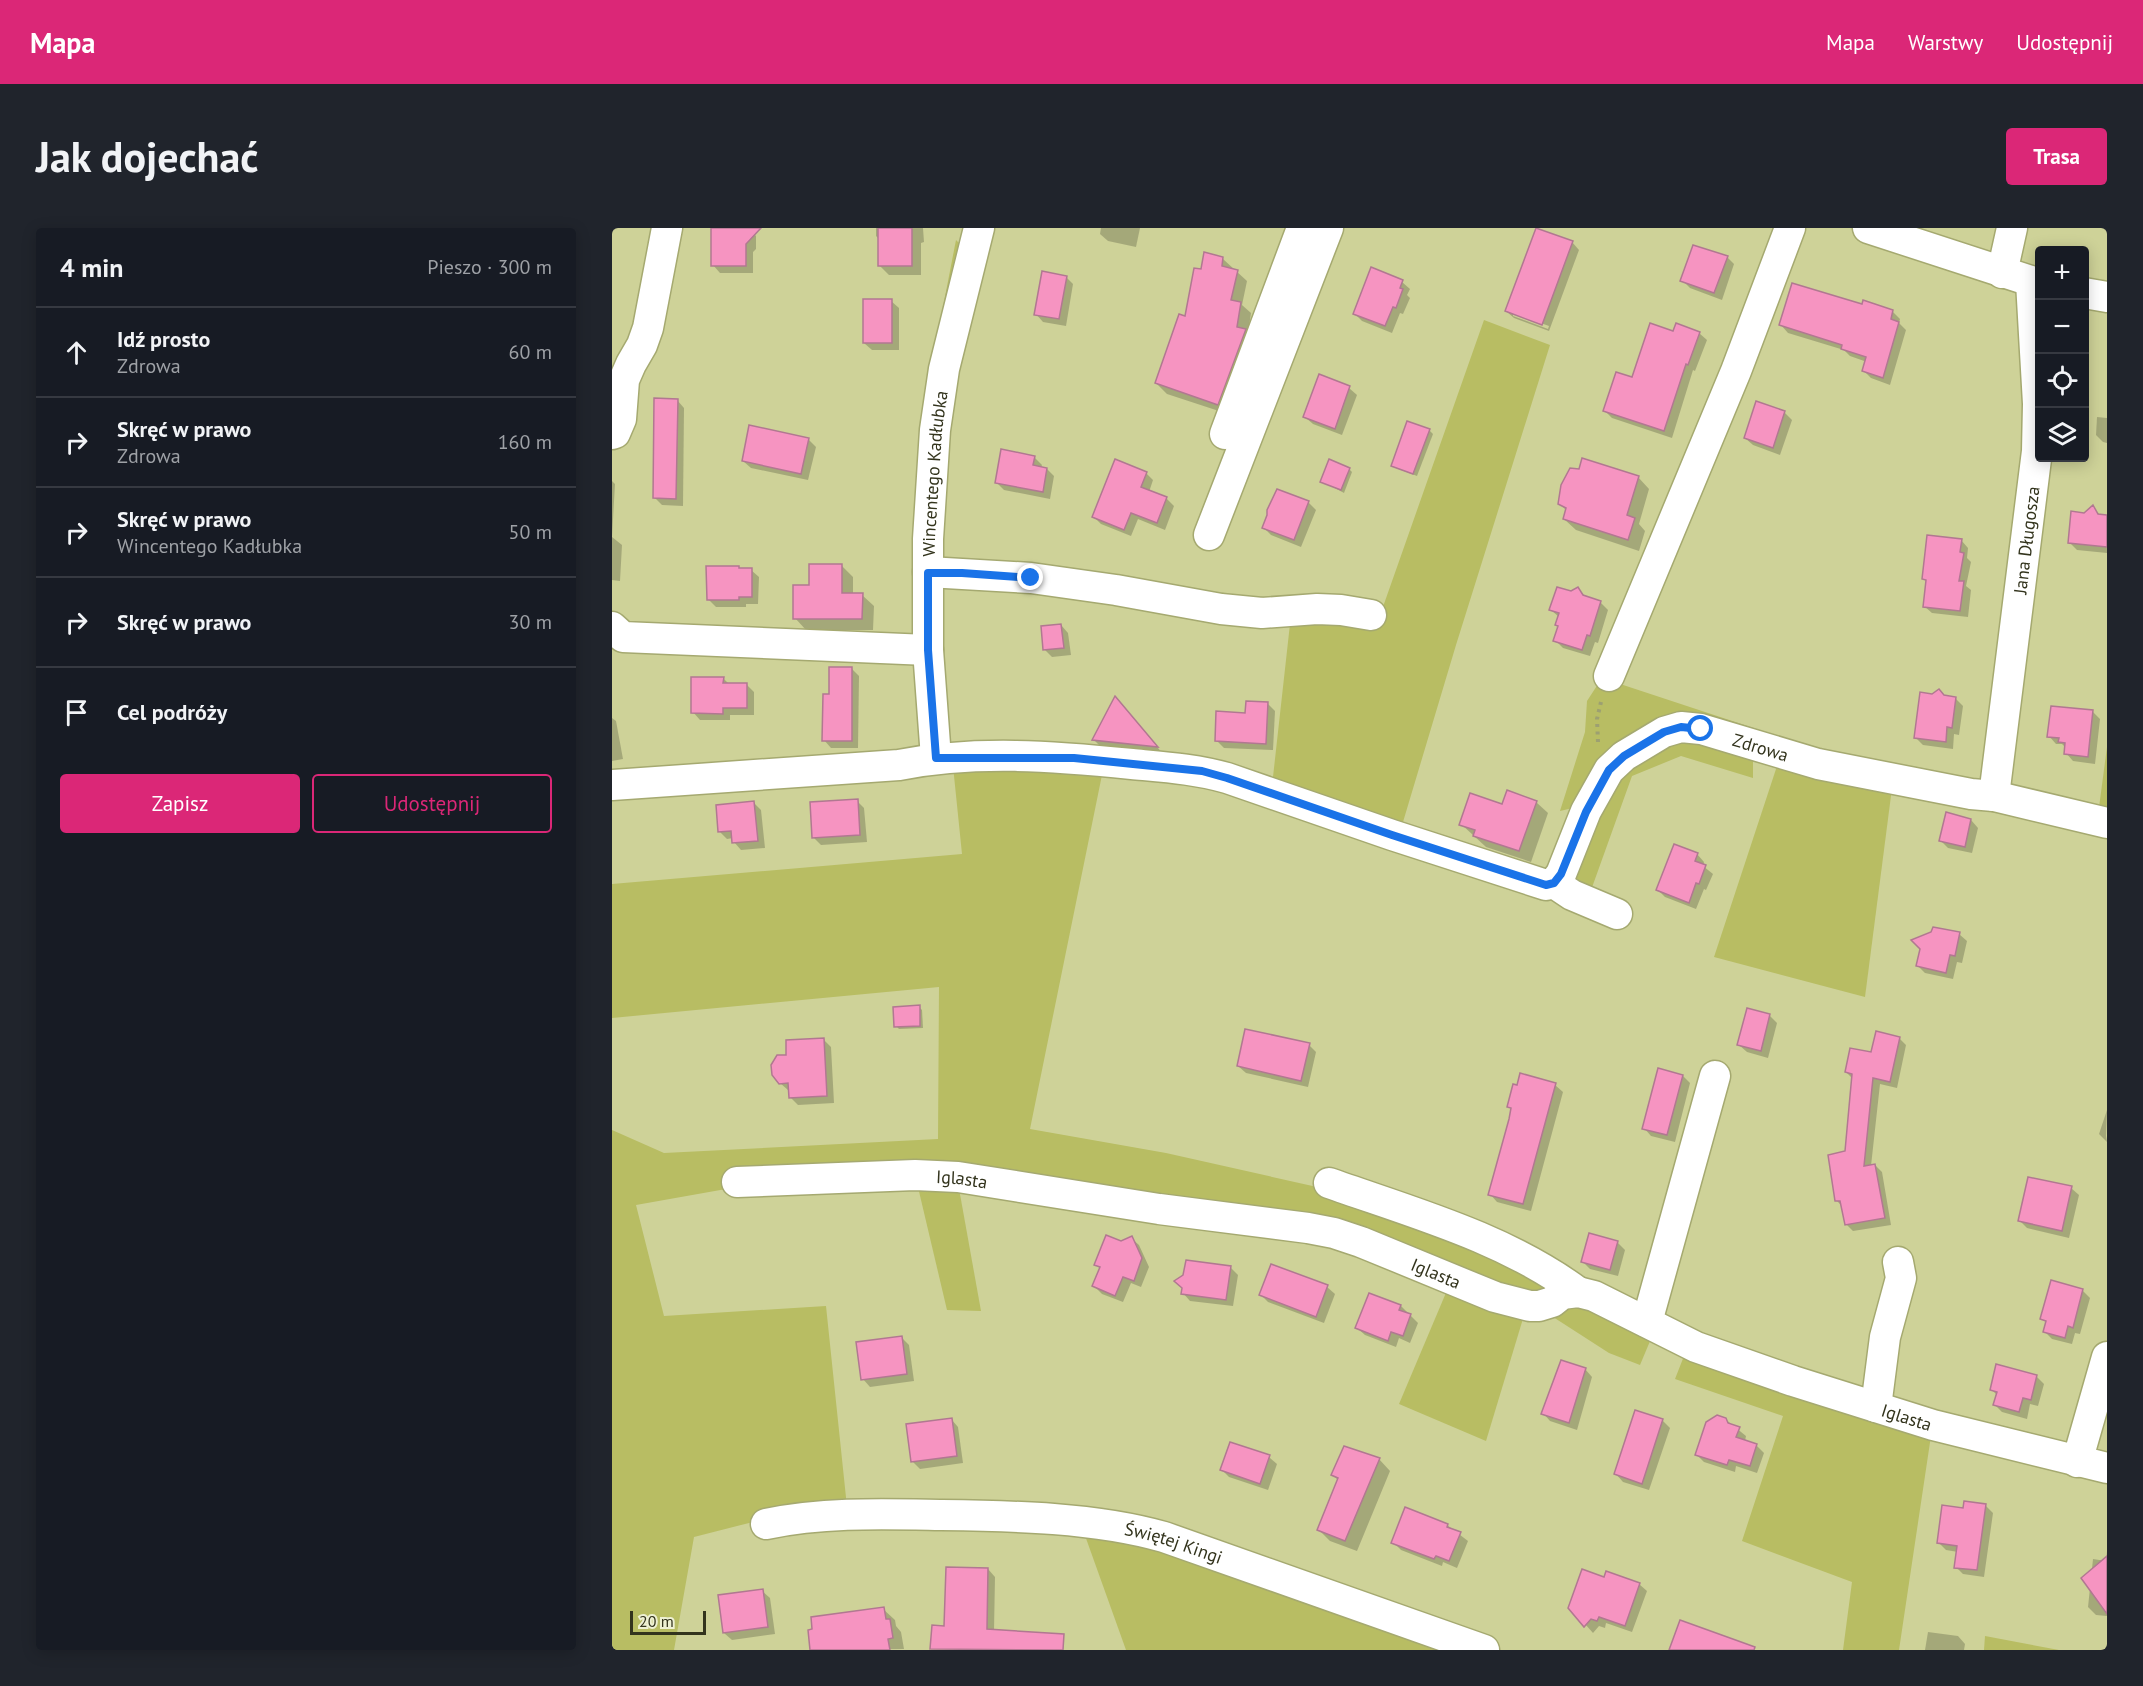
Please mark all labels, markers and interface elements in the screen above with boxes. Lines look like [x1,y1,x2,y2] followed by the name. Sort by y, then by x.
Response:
[30,24,95,61] text: Mapa
[1826,29,1875,56] text: Mapa
[1908,29,1983,56] text: Warstwy
[2016,29,2113,56] text: Udostępnij
[2006,128,2107,185] button: Trasa
[36,129,259,184] text: Jak dojechać
[2035,246,2089,462] map controls
[2035,246,2089,300] button: +
[60,251,123,284] text: 4 min
[427,254,552,280] text: Pieszo · 300 m
[2035,300,2089,354] button: −
[117,325,210,353] text: Idź prosto
[60,336,93,369] icon: ahead
[509,339,552,365] text: 60 m
[117,353,181,379] text: Zdrowa
[2035,354,2089,408] button: locate
[917,389,952,557] street label: Wincentego Kadłubka
[2035,408,2089,462] button: layers
[117,415,251,443] text: Skręć w prawo
[60,426,93,459] icon: right
[498,429,552,455] text: 160 m
[117,443,181,469] text: Zdrowa
[2008,485,2044,596] street label: Jana Długosza
[117,505,251,533] text: Skręć w prawo
[60,516,93,549] icon: right
[509,519,552,545] text: 50 m
[117,533,302,559] text: Wincentego Kadłubka
[1017,564,1043,590] route end
[60,606,93,639] icon: right
[117,608,251,636] text: Skręć w prawo
[509,609,552,635] text: 30 m
[60,696,93,729] icon: arrive
[117,698,227,726] text: Cel podróży
[1687,715,1713,741] route start
[1730,728,1791,766] street label: Zdrowa
[60,774,300,833] button: Zapisz
[312,774,552,833] button: Udostępnij
[935,1164,989,1193] street label: Iglasta
[1408,1252,1464,1293] street label: Iglasta
[1879,1398,1935,1435] street label: Iglasta
[1123,1517,1226,1568] street label: Świętej Kingi
[630,1608,706,1636] scale bar
[639,1611,674,1631] text: 20 m

